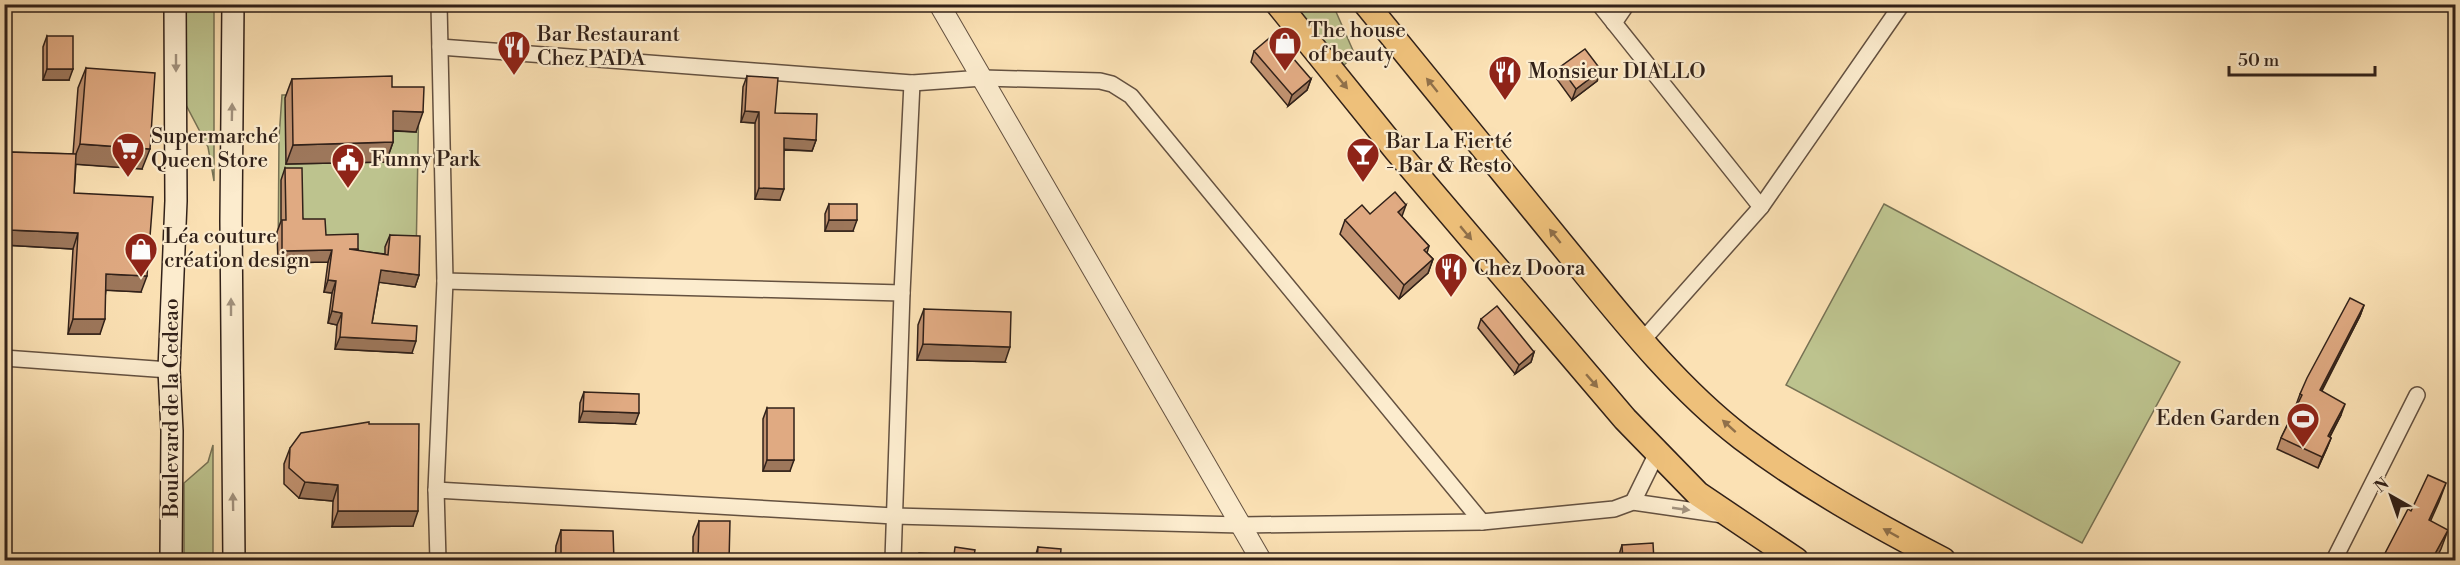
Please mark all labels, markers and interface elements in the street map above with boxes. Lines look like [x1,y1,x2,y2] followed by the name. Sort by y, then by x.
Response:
[1308,18,1406,68] place label: The house of beauty
[536,22,681,72] place label: Bar Restaurant Chez PADA
[1267,25,1303,72] shop icon: The house of beauty
[496,29,532,76] restaurant icon: Bar Restaurant Chez PADA
[2229,39,2374,77] scale bar
[2238,49,2280,72] text: 50 m
[171,53,181,72] one-way arrow
[1487,54,1523,101] restaurant icon: Monsieur DIALLO
[1528,59,1706,85] place label: Monsieur DIALLO
[1335,74,1348,90] one-way arrow
[1425,77,1438,93] one-way arrow
[227,103,237,122] one-way arrow
[151,124,279,174] place label: Supermarché Queen Store
[1385,129,1512,179] place label: Bar La Fierté - Bar & Resto
[110,131,146,178] supermarket icon: Supermarché Queen Store
[1345,136,1381,183] bar icon: Bar La Fierté - Bar & Resto
[330,142,366,189] public building icon: Funny Park
[371,147,481,173] place label: Funny Park
[164,224,310,274] place label: Léa couture création design
[1459,225,1472,240] one-way arrow
[1549,229,1562,244] one-way arrow
[123,231,159,278] shop icon: Léa couture création design
[1433,251,1469,298] restaurant icon: Chez Doora
[1474,256,1586,282] place label: Chez Doora
[159,298,185,519] street label: Boulevard de la Cedeao
[226,298,236,317] one-way arrow
[1585,373,1598,388] one-way arrow
[2285,401,2321,448] sports icon: Eden Garden
[2156,406,2280,432] place label: Eden Garden
[1721,419,1736,433] one-way arrow
[2361,466,2421,526] north arrow
[2371,473,2394,497] text: N
[228,493,237,512] one-way arrow
[1671,504,1690,514] one-way arrow
[1883,528,1900,538] one-way arrow

